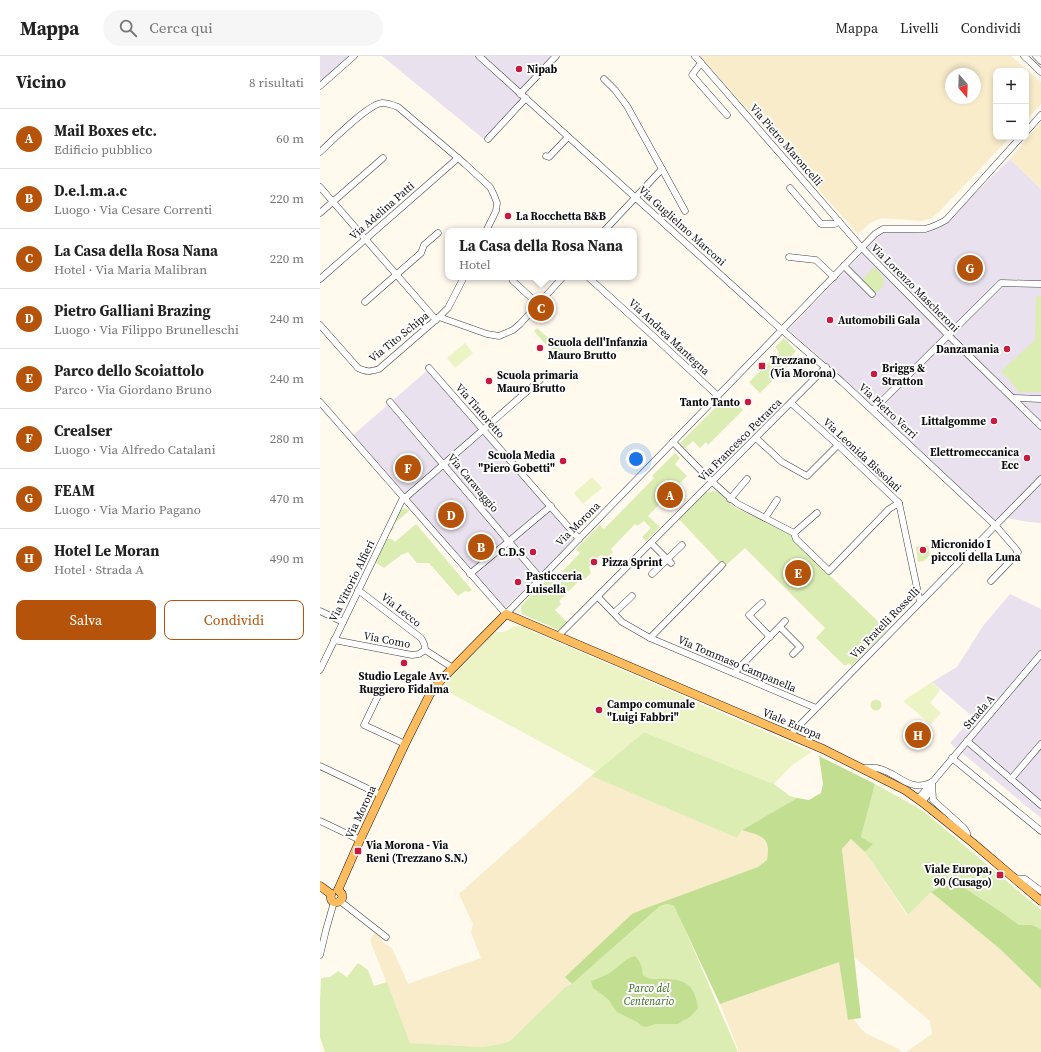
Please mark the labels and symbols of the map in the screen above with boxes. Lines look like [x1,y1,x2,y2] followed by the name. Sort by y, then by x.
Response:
[527,62,558,77] place label: Nipab
[514,64,524,74] marker: Nipab
[945,68,981,104] north arrow
[746,101,826,189] street label: Via Pietro Maroncelli
[346,179,418,243] street label: Via Adelina Patti
[635,183,729,269] street label: Via Guglielmo Marconi
[516,209,606,224] place label: La Rocchetta B&B
[503,211,513,221] marker: La Rocchetta B&B
[867,240,963,336] street label: Via Lorenzo Mascheroni
[957,253,983,283] pin: G
[528,293,554,323] pin: C
[625,295,713,379] street label: Via Andrea Mantegna
[366,308,432,366] street label: Via Tito Schipa
[838,313,920,328] place label: Automobili Gala
[825,315,835,325] marker: Automobili Gala
[548,335,648,363] place label: Scuola dell'Infanzia Mauro Brutto
[936,342,999,357] place label: Danzamania
[535,343,545,353] marker: Scuola dell'Infanzia Mauro Brutto
[1002,344,1012,354] marker: Danzamania
[770,353,836,381] place label: Trezzano (Via Morona)
[757,361,767,371] marker: Trezzano (Via Morona)
[882,361,925,389] place label: Briggs & Stratton
[497,368,579,396] place label: Scuola primaria Mauro Brutto
[869,369,879,379] marker: Briggs & Stratton
[484,376,494,386] marker: Scuola primaria Mauro Brutto
[452,380,508,442] street label: Via Tintoretto
[855,380,921,442] street label: Via Pietro Verri
[680,395,740,410] place label: Tanto Tanto
[695,395,785,485] street label: Via Francesco Petrarca
[743,397,753,407] marker: Tanto Tanto
[921,414,986,429] place label: Littalgomme
[819,415,905,495] street label: Via Leonida Bissolati
[989,416,999,426] marker: Littalgomme
[930,445,1019,473] place label: Elettromeccanica Ecc
[478,448,555,476] place label: Scuola Media "Piero Gobetti"
[626,449,646,469] your location
[444,450,502,516] street label: Via Caravaggio
[395,453,421,483] pin: F
[1022,453,1032,463] marker: Elettromeccanica Ecc
[558,456,568,466] marker: Scuola Media "Piero Gobetti"
[657,480,683,510] pin: A
[552,498,604,550] street label: Via Morona
[438,500,464,530] pin: D
[468,532,494,562] pin: B
[931,537,1021,565] place label: Micronido I piccoli della Luna
[326,538,378,624] street label: Via Vittorio Alfieri
[498,545,525,560] place label: C.D.S
[918,545,928,555] marker: Micronido I piccoli della Luna
[528,547,538,557] marker: C.D.S
[602,555,664,570] place label: Pizza Sprint
[589,557,599,567] marker: Pizza Sprint
[785,558,811,588] pin: E
[526,569,582,597] place label: Pasticceria Luisella
[513,577,523,587] marker: Pasticceria Luisella
[847,584,923,662] street label: Via Fratelli Rosselli
[378,589,424,631] street label: Via Lecco
[362,628,412,652] street label: Via Como
[675,632,799,696] street label: Via Tommaso Campanella
[399,658,409,668] marker: Studio Legale Avv. Ruggiero Fidalma
[359,669,449,697] place label: Studio Legale Avv. Ruggiero Fidalma
[960,691,999,732] street label: Strada A
[607,697,695,725] place label: Campo comunale "Luigi Fabbri"
[594,705,604,715] marker: Campo comunale "Luigi Fabbri"
[760,705,824,743] street label: Viale Europa
[905,720,931,750] pin: H
[342,783,380,841] street label: Via Morona
[366,838,468,866] place label: Via Morona - Via Reni (Trezzano S.N.)
[353,846,363,856] marker: Via Morona - Via Reni (Trezzano S.N.)
[924,862,992,890] place label: Viale Europa, 90 (Cusago)
[995,870,1005,880] marker: Viale Europa, 90 (Cusago)
[624,981,675,1009] park label: Parco del Centenario

